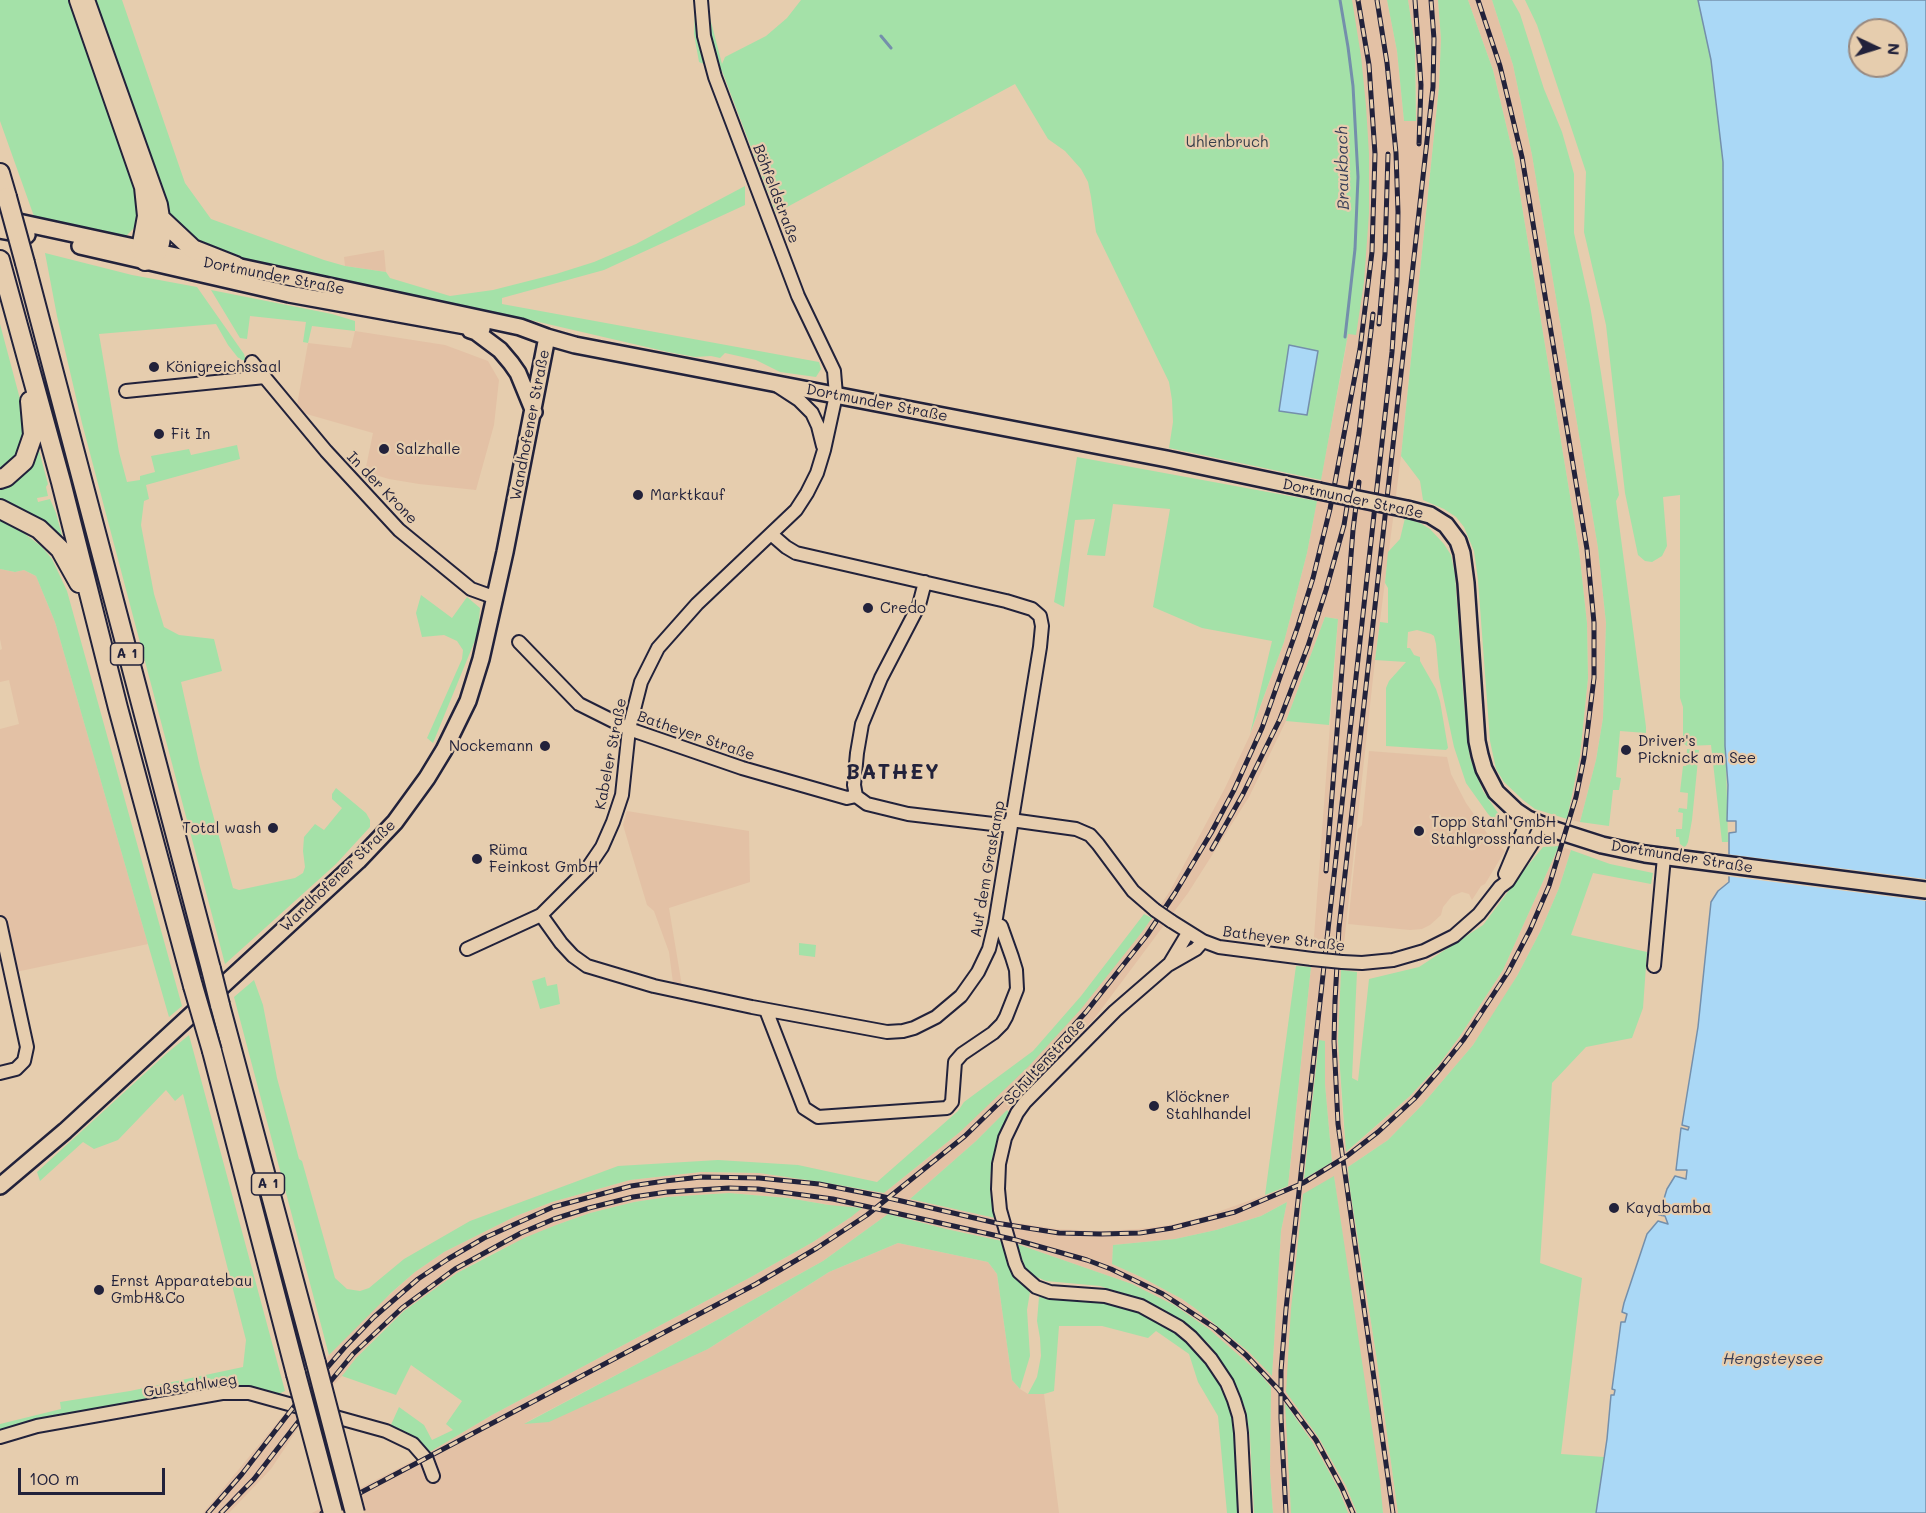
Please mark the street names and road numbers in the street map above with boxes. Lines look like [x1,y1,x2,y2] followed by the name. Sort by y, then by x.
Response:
[749,142,803,246] street label: Böhfeldstraße
[202,253,346,299] street label: Dortmunder Straße
[507,348,553,502] street label: Wandhofener Straße
[805,380,949,426] street label: Dortmunder Straße
[343,448,421,528] street label: In der Krone
[1281,475,1425,523] street label: Dortmunder Straße
[110,643,144,665] road number: A 1
[591,697,631,811] street label: Kabeler Straße
[635,707,757,765] street label: Batheyer Straße
[967,799,1009,939] street label: Auf dem Graskamp
[277,816,399,936] street label: Wandhofener Straße
[1610,837,1754,877] street label: Dortmunder Straße
[1222,923,1346,955] street label: Batheyer Straße
[1000,1015,1090,1109] street label: Schultenstraße
[252,1173,284,1195] road number: A 1
[142,1371,238,1401] street label: Gußstahlweg

